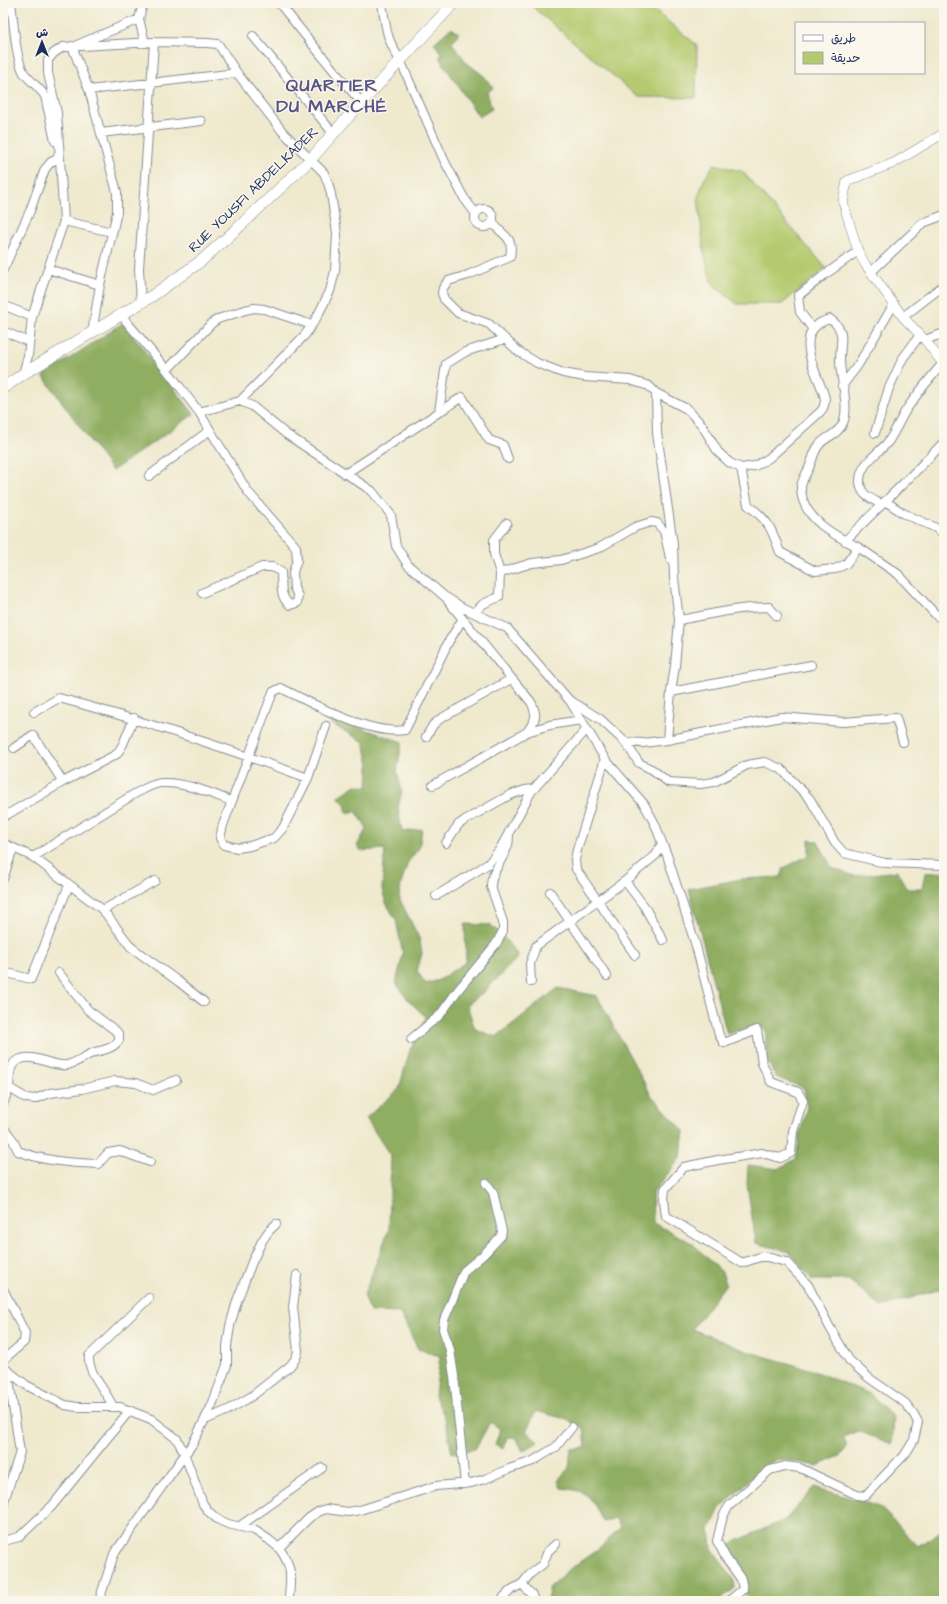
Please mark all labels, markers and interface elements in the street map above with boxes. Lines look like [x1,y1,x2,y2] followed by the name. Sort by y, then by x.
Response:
[22,22,62,62] north arrow
[795,22,925,74] legend
[36,25,48,40] text: ش
[831,30,856,47] text: طريق
[831,50,860,67] text: حديقة
[276,73,388,119] district label: QUARTIER DU MARCHÉ
[184,122,323,257] street label: RUE YOUSFI ABDELKADER

